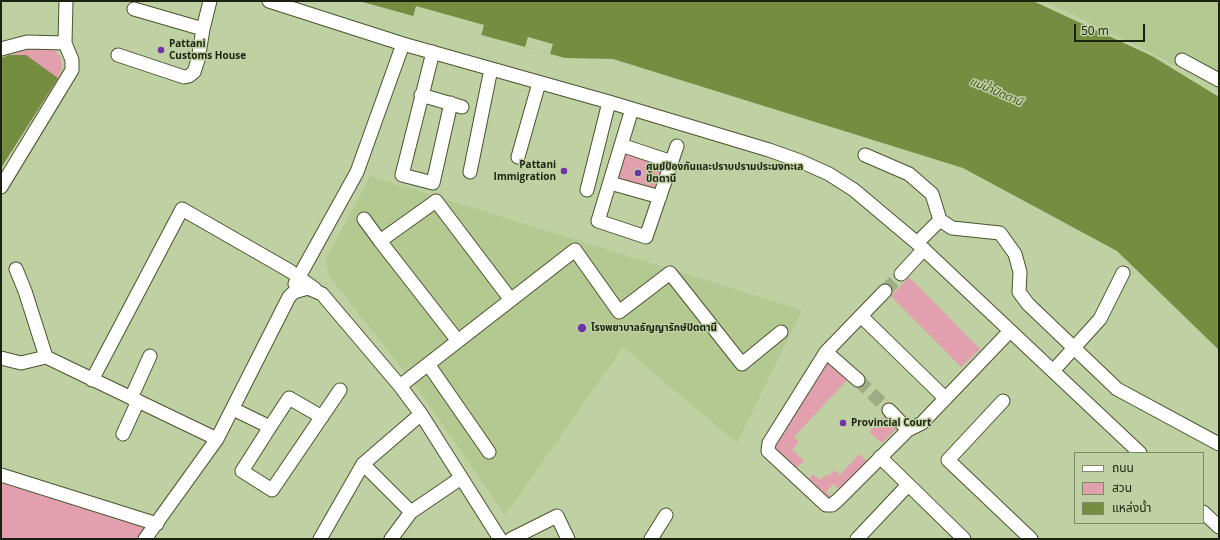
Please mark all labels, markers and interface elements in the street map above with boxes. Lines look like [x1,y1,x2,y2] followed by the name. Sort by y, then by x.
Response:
[1076,16,1147,42] scale bar
[1081,22,1109,39] text: 50 m
[169,38,246,62] place label: Pattani Customs House
[156,45,166,55] marker: Pattani Customs House
[968,75,1024,109] water label: แม่น้ำปัตตานี
[494,159,556,182] place label: Pattani Immigration
[646,161,803,184] place label: ศูนย์ป้องกันและปราบปรามประมงทะเล ปัตตานี
[559,166,569,176] marker: Pattani Immigration
[633,168,643,178] marker: ศูนย์ป้องกันและปราบปรามประมงทะเล ปัตตานี
[576,322,588,334] marker: โรงพยาบาลธัญญารักษ์ปัตตานี
[591,322,717,334] place label: โรงพยาบาลธัญญารักษ์ปัตตานี
[851,417,931,429] place label: Provincial Court
[838,418,848,428] marker: Provincial Court
[1074,452,1204,524] legend
[1112,459,1134,476] text: ถนน
[1112,479,1132,496] text: สวน
[1112,499,1151,516] text: แหล่งน้ำ

